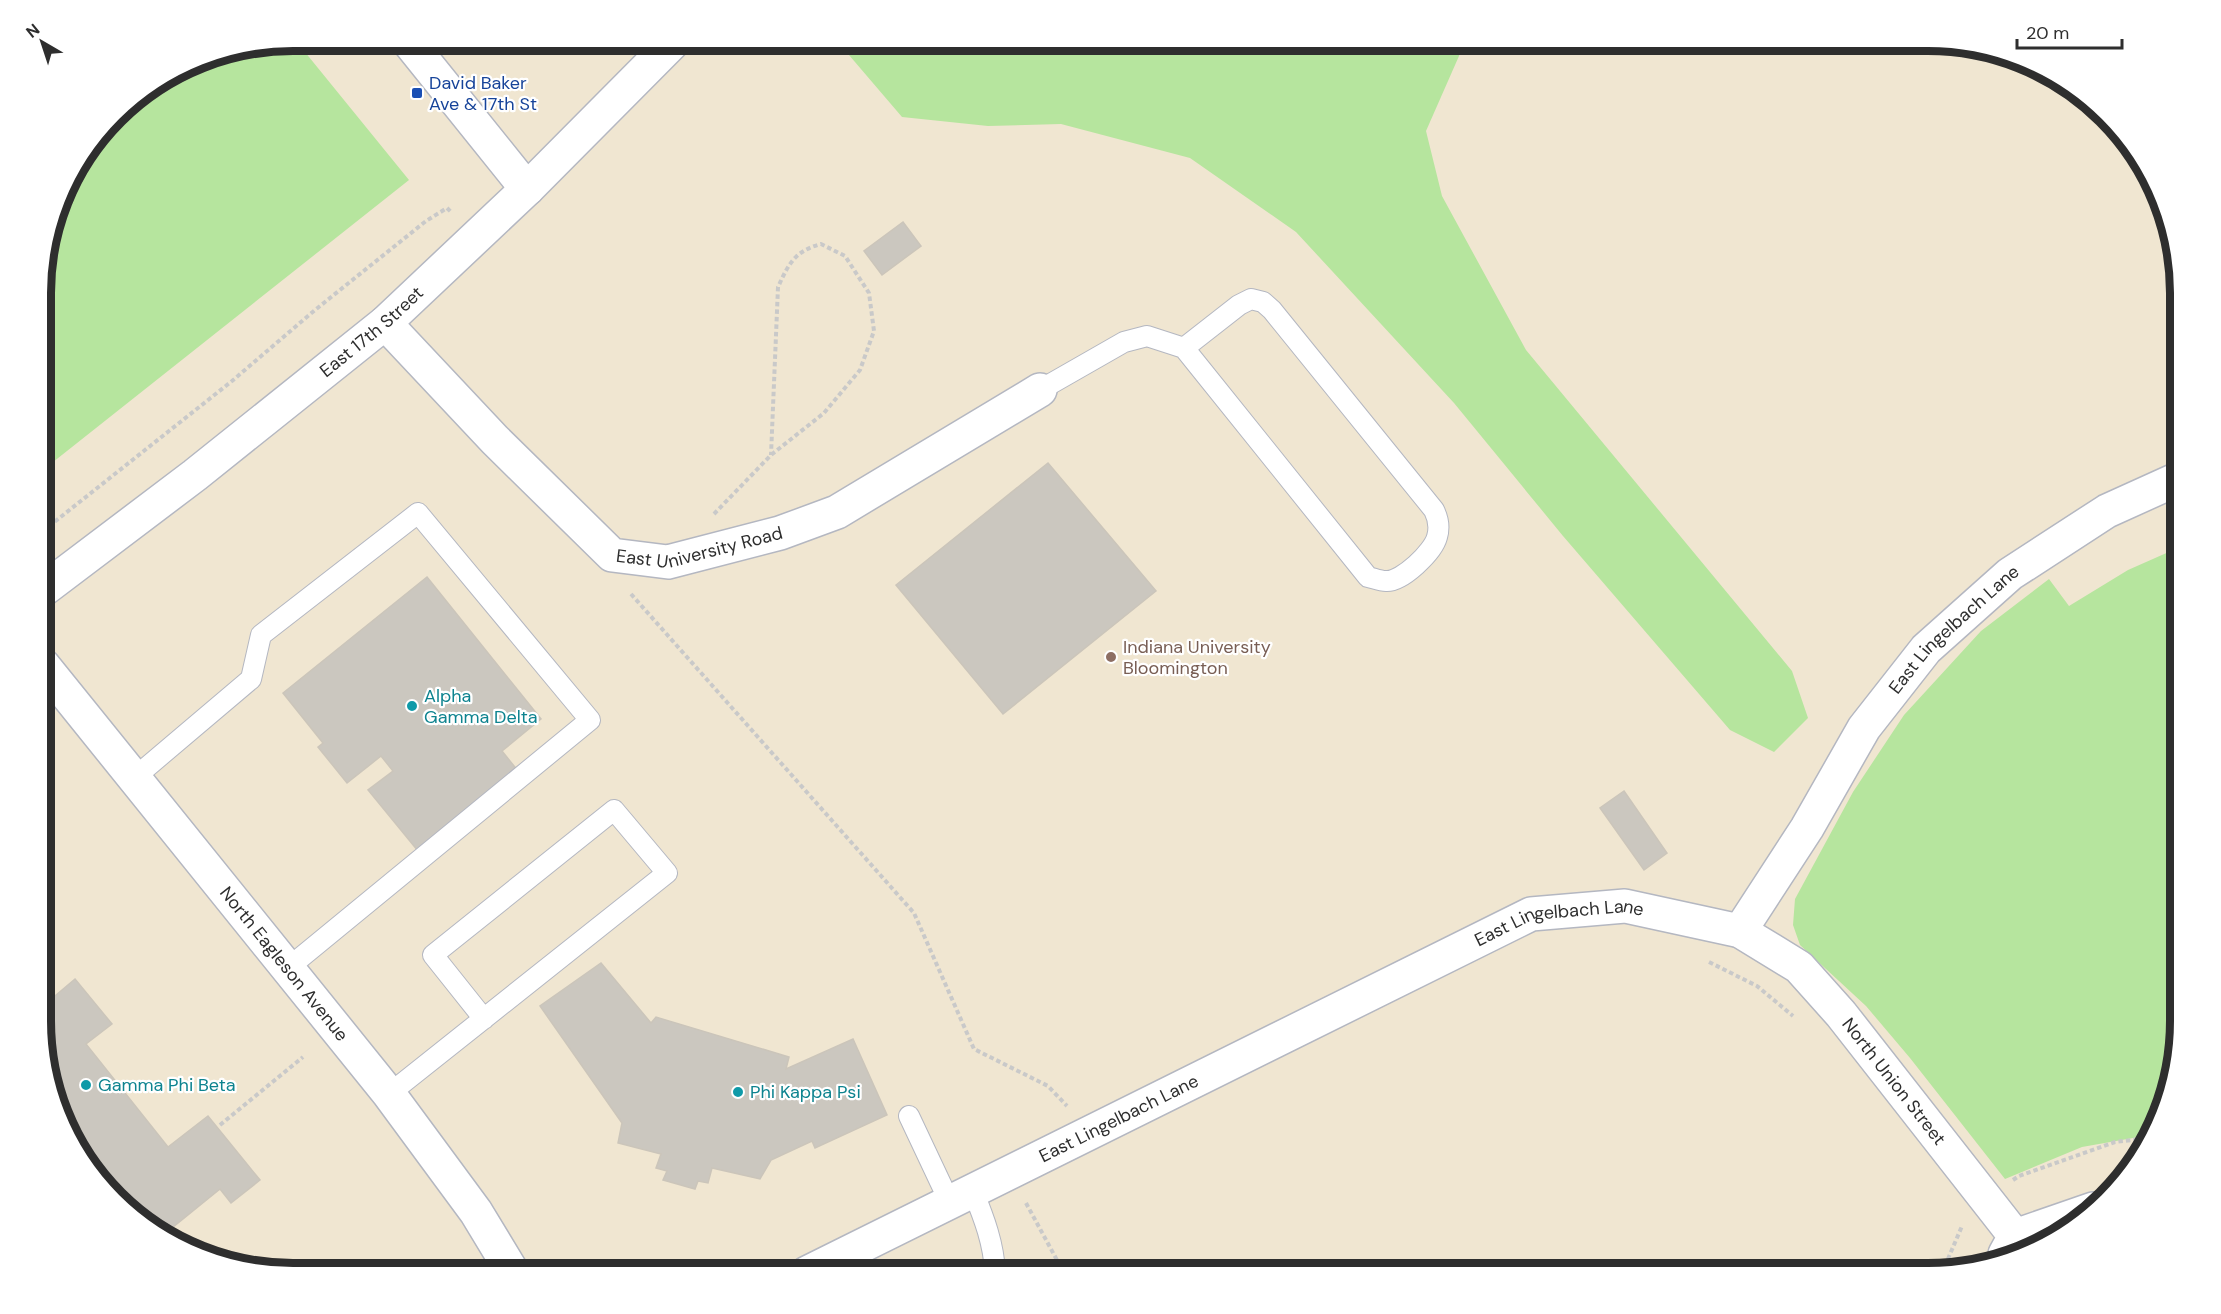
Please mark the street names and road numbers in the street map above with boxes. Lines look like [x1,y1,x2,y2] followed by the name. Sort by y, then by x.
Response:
[315,281,429,383] street label: East 17th Street
[615,521,785,574] street label: East University Road
[1883,559,2024,699] street label: East Lingelbach Lane
[214,881,354,1046] street label: North Eagleson Avenue
[1470,894,1646,952] street label: East Lingelbach Lane
[1836,1013,1951,1150] street label: North Union Street
[1035,1069,1202,1168] street label: East Lingelbach Lane

